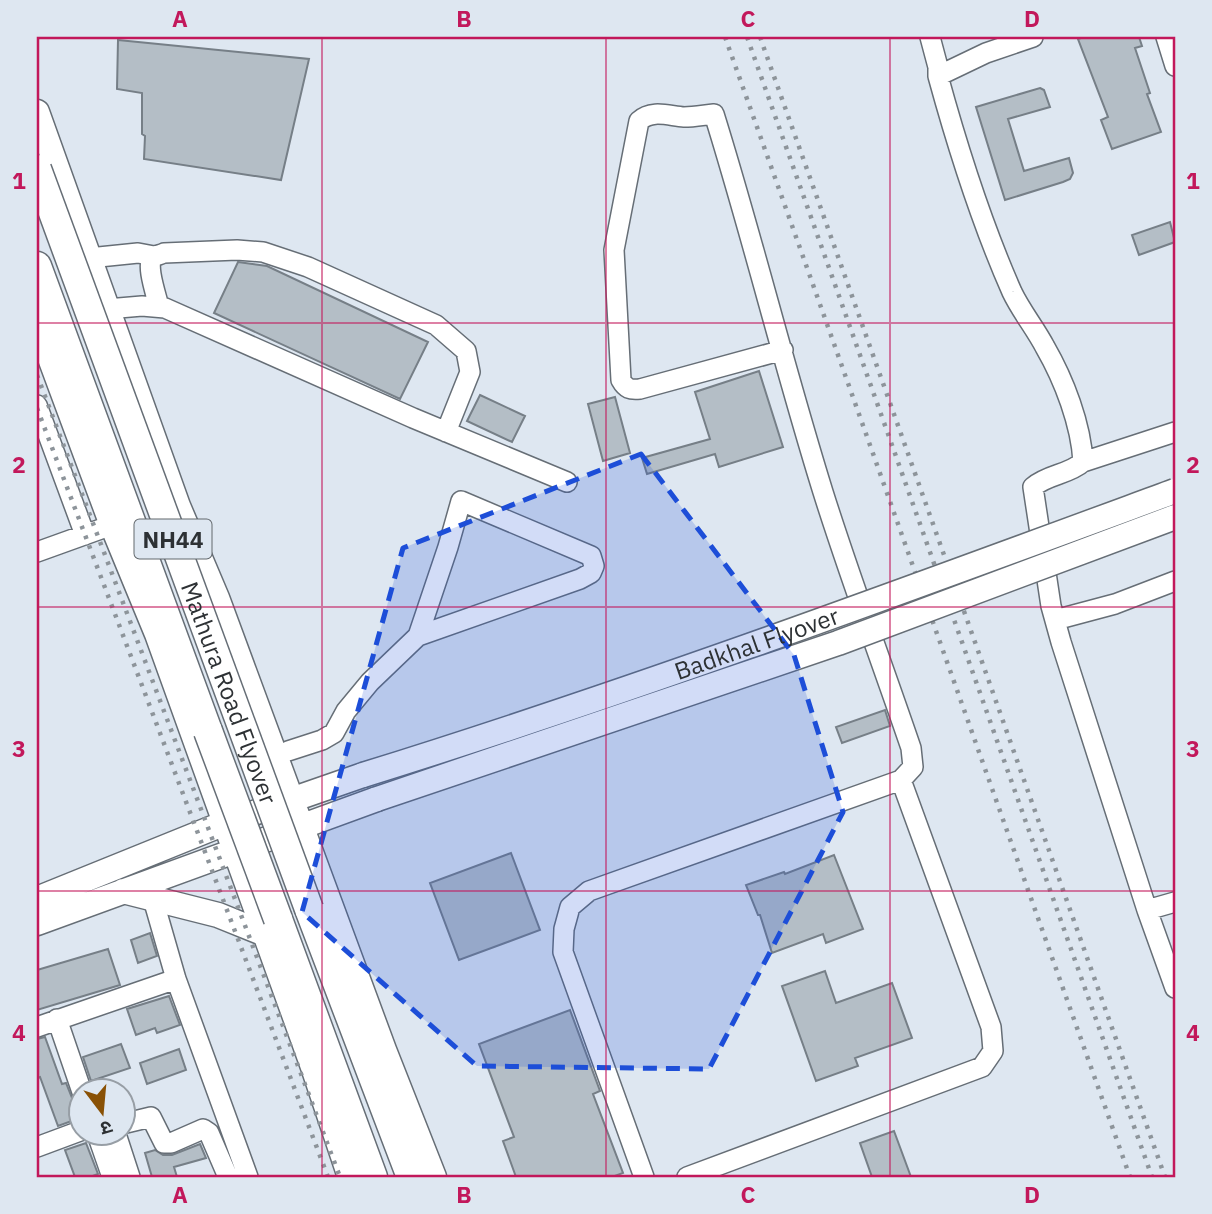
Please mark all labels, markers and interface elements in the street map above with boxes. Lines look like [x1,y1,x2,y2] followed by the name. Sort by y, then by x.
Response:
[172,3,188,33] text: A
[456,3,472,33] text: B
[741,3,756,33] text: C
[1024,3,1040,33] text: D
[12,165,26,195] text: 1
[1186,165,1200,195] text: 1
[12,449,26,479] text: 2
[1186,449,1200,479] text: 2
[134,520,212,558] road number: NH44
[174,577,285,809] street label: Mathura Road Flyover
[670,599,843,687] street label: Badkhal Flyover
[12,733,26,763] text: 3
[1186,733,1200,763] text: 3
[12,1017,26,1047] text: 4
[1186,1017,1200,1047] text: 4
[66,1078,136,1148] north arrow
[97,1115,115,1142] text: उ
[172,1179,188,1209] text: A
[456,1179,472,1209] text: B
[741,1179,756,1209] text: C
[1024,1179,1040,1209] text: D

